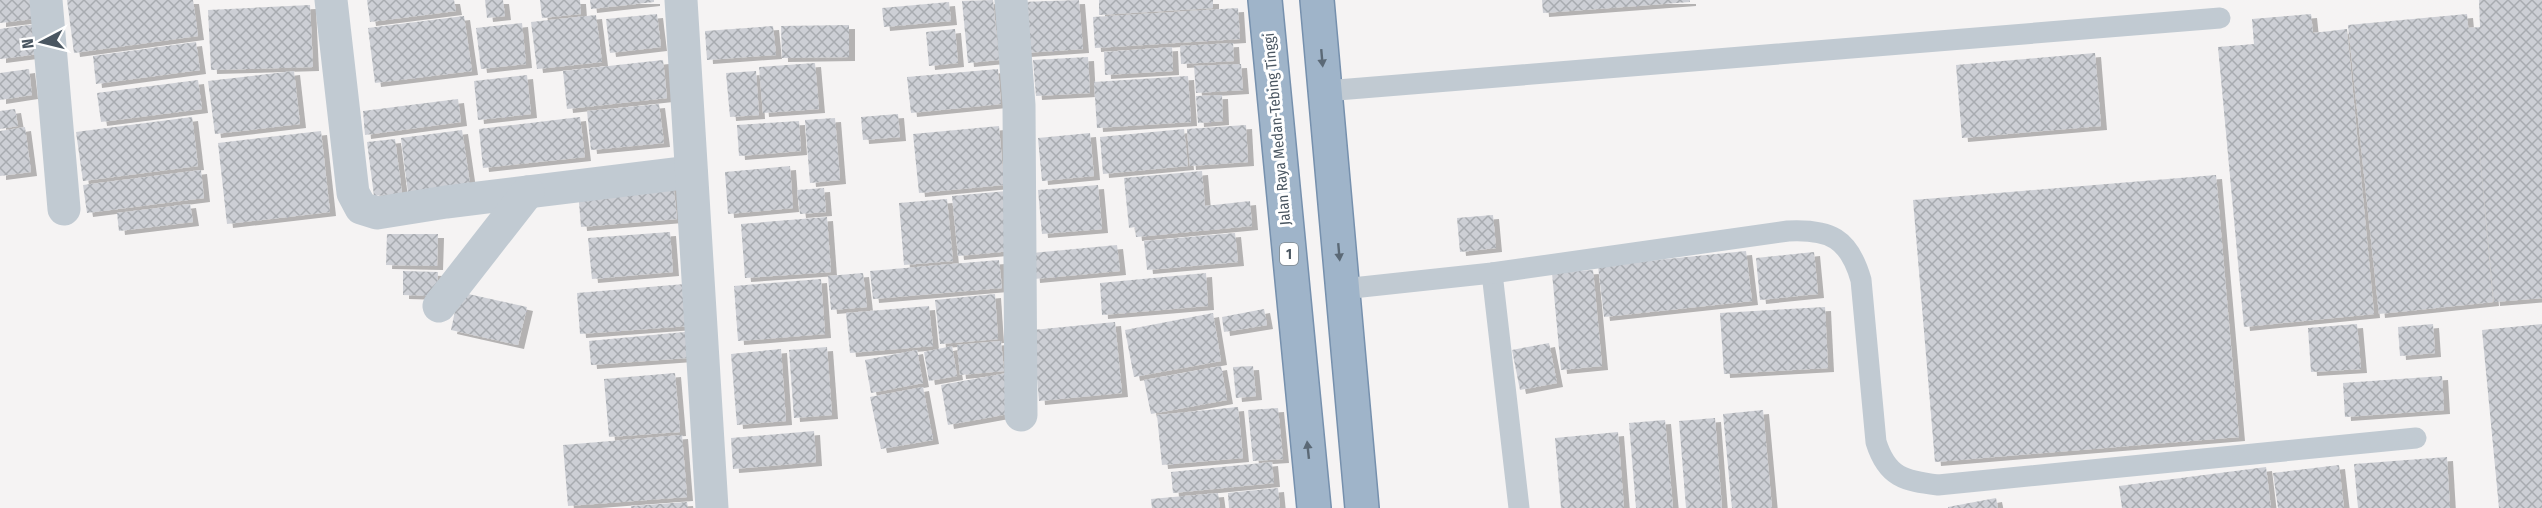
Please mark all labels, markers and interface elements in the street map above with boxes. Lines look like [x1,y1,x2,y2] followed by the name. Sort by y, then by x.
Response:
[12,12,72,72] north arrow
[1260,32,1294,226] street label: Jalan Raya Medan-Tebing Tinggi
[18,38,38,50] text: N
[1317,49,1327,68] one-way arrow
[1280,243,1298,265] road number: 1
[1334,243,1344,262] one-way arrow
[1303,440,1313,459] one-way arrow

